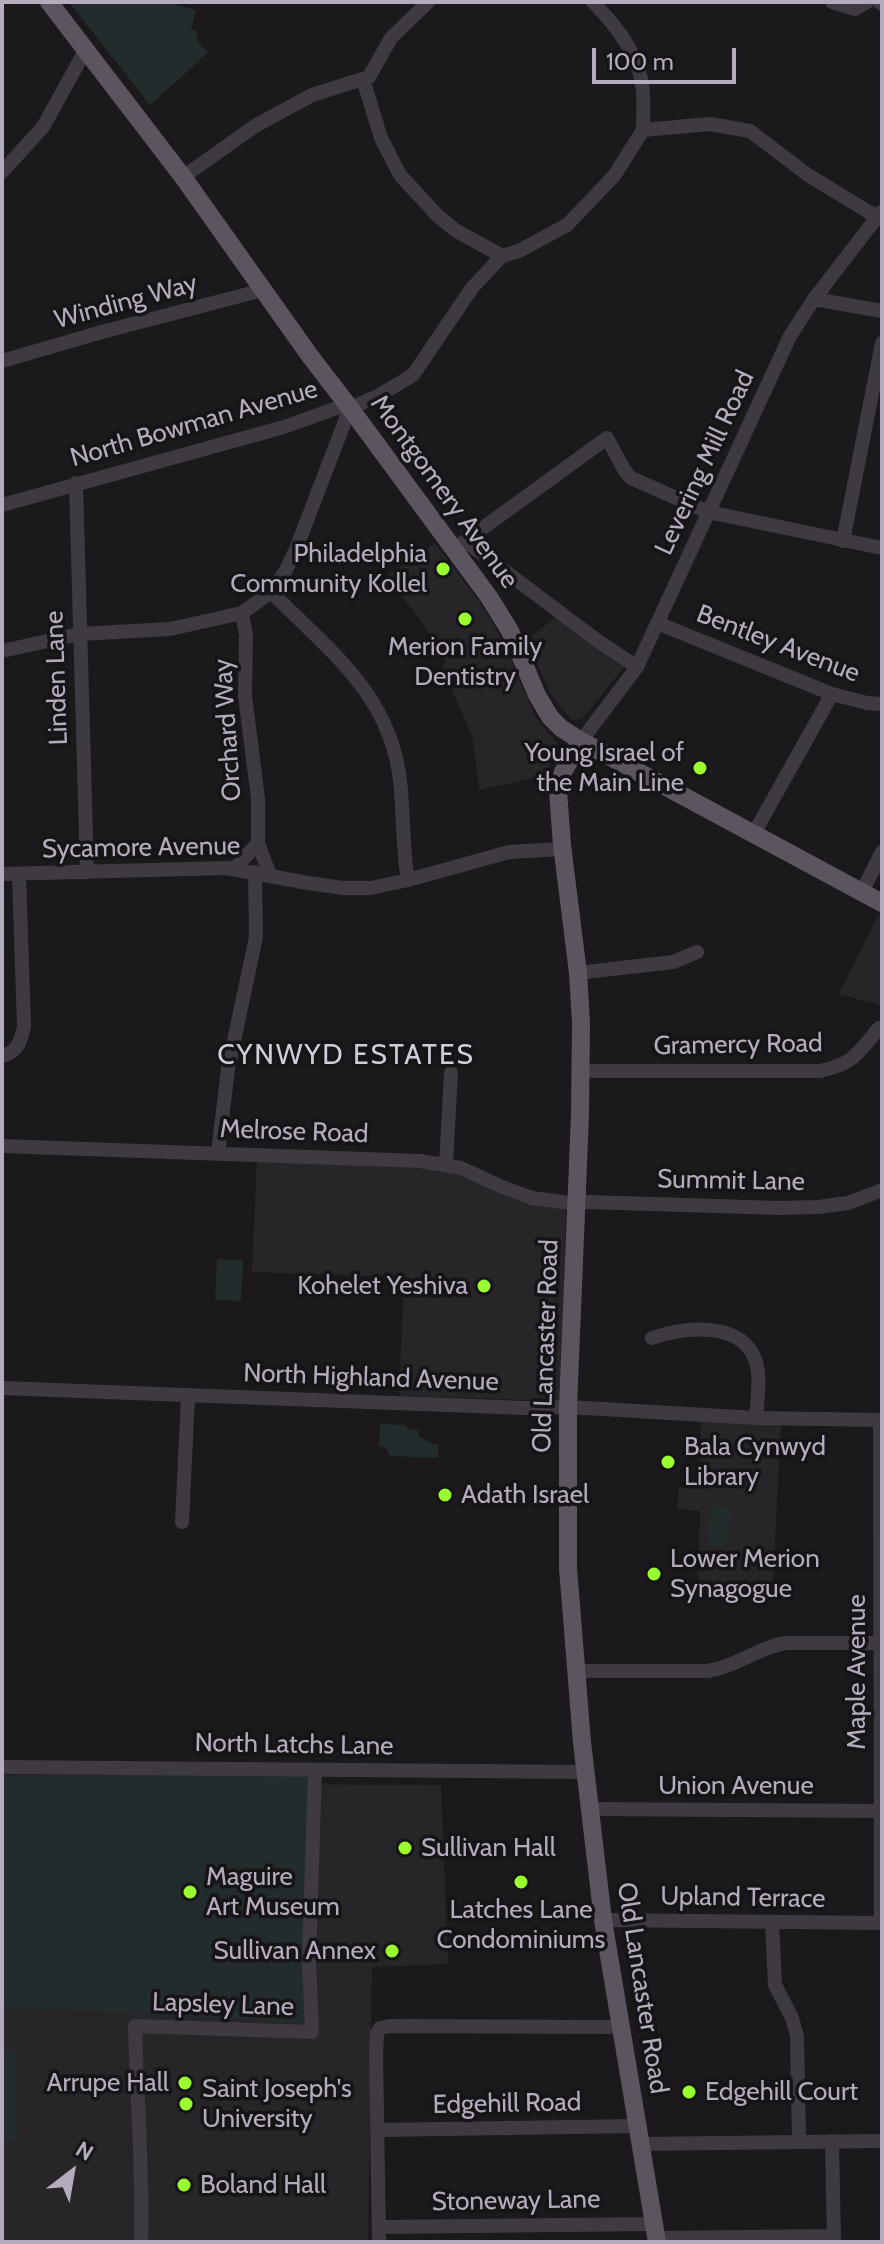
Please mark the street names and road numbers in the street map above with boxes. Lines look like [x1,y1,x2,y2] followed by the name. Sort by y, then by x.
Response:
[51,268,201,336] street label: Winding Way
[649,366,761,560] street label: Levering Mill Road
[67,374,321,474] street label: North Bowman Avenue
[363,389,525,595] street label: Montgomery Avenue
[692,599,864,689] street label: Bentley Avenue
[39,610,75,746] street label: Linden Lane
[207,658,249,802] street label: Orchard Way
[41,831,241,865] street label: Sycamore Avenue
[653,1028,823,1062] street label: Gramercy Road
[219,1114,369,1150] street label: Melrose Road
[657,1164,805,1198] street label: Summit Lane
[527,1239,565,1453] street label: Old Lancaster Road
[243,1358,499,1398] street label: North Highland Avenue
[841,1594,873,1750] street label: Maple Avenue
[194,1728,394,1762] street label: North Latchs Lane
[658,1770,814,1802] street label: Union Avenue
[610,1880,674,2096] street label: Old Lancaster Road
[660,1881,826,1915] street label: Upland Terrace
[151,1987,295,2023] street label: Lapsley Lane
[432,2087,582,2121] street label: Edgehill Road
[431,2184,601,2218] street label: Stoneway Lane

